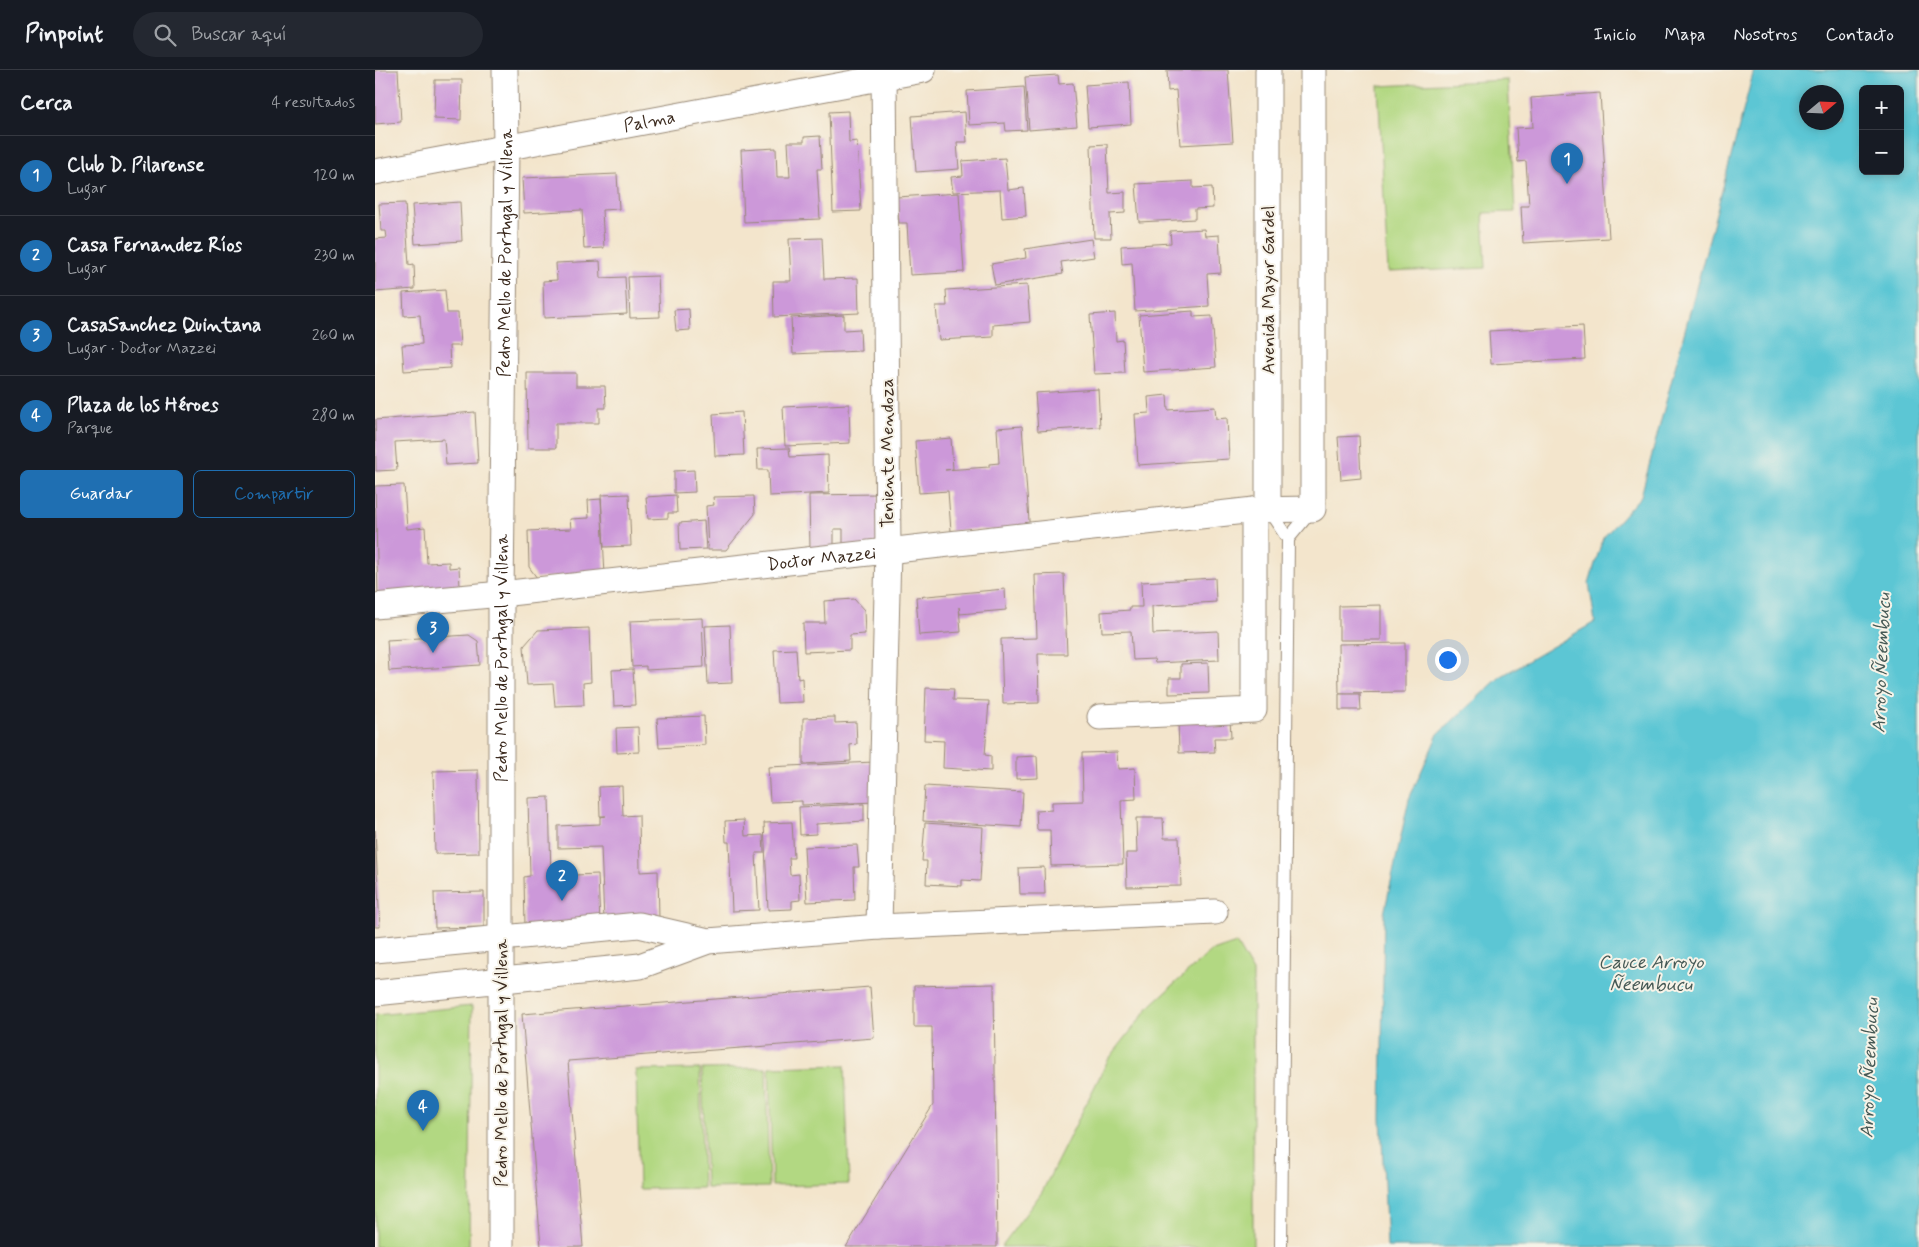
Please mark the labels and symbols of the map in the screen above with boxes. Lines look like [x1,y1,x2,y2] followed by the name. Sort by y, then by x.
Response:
[1799,85,1844,130] north arrow
[622,105,677,139] street label: Palma
[492,128,519,377] street label: Pedro Mello de Portugal y Villena
[1551,143,1583,184] pin: 1
[1257,206,1281,374] street label: Avenida Mayor Gardel
[876,378,900,528] street label: Teniente Mendoza
[490,533,515,782] street label: Pedro Mello de Portugal y Villena
[766,541,877,577] street label: Doctor Mazzei
[1867,591,1896,734] water label: Arroyo Ñeembucu
[417,612,449,653] pin: 3
[1435,647,1461,673] your location
[546,860,578,901] pin: 2
[490,939,514,1187] street label: Pedro Mello de Portugal y Villena
[1598,950,1705,997] water label: Cauce Arroyo Ñeembucu
[1855,996,1884,1139] water label: Arroyo Ñeembucu
[407,1090,439,1131] pin: 4

